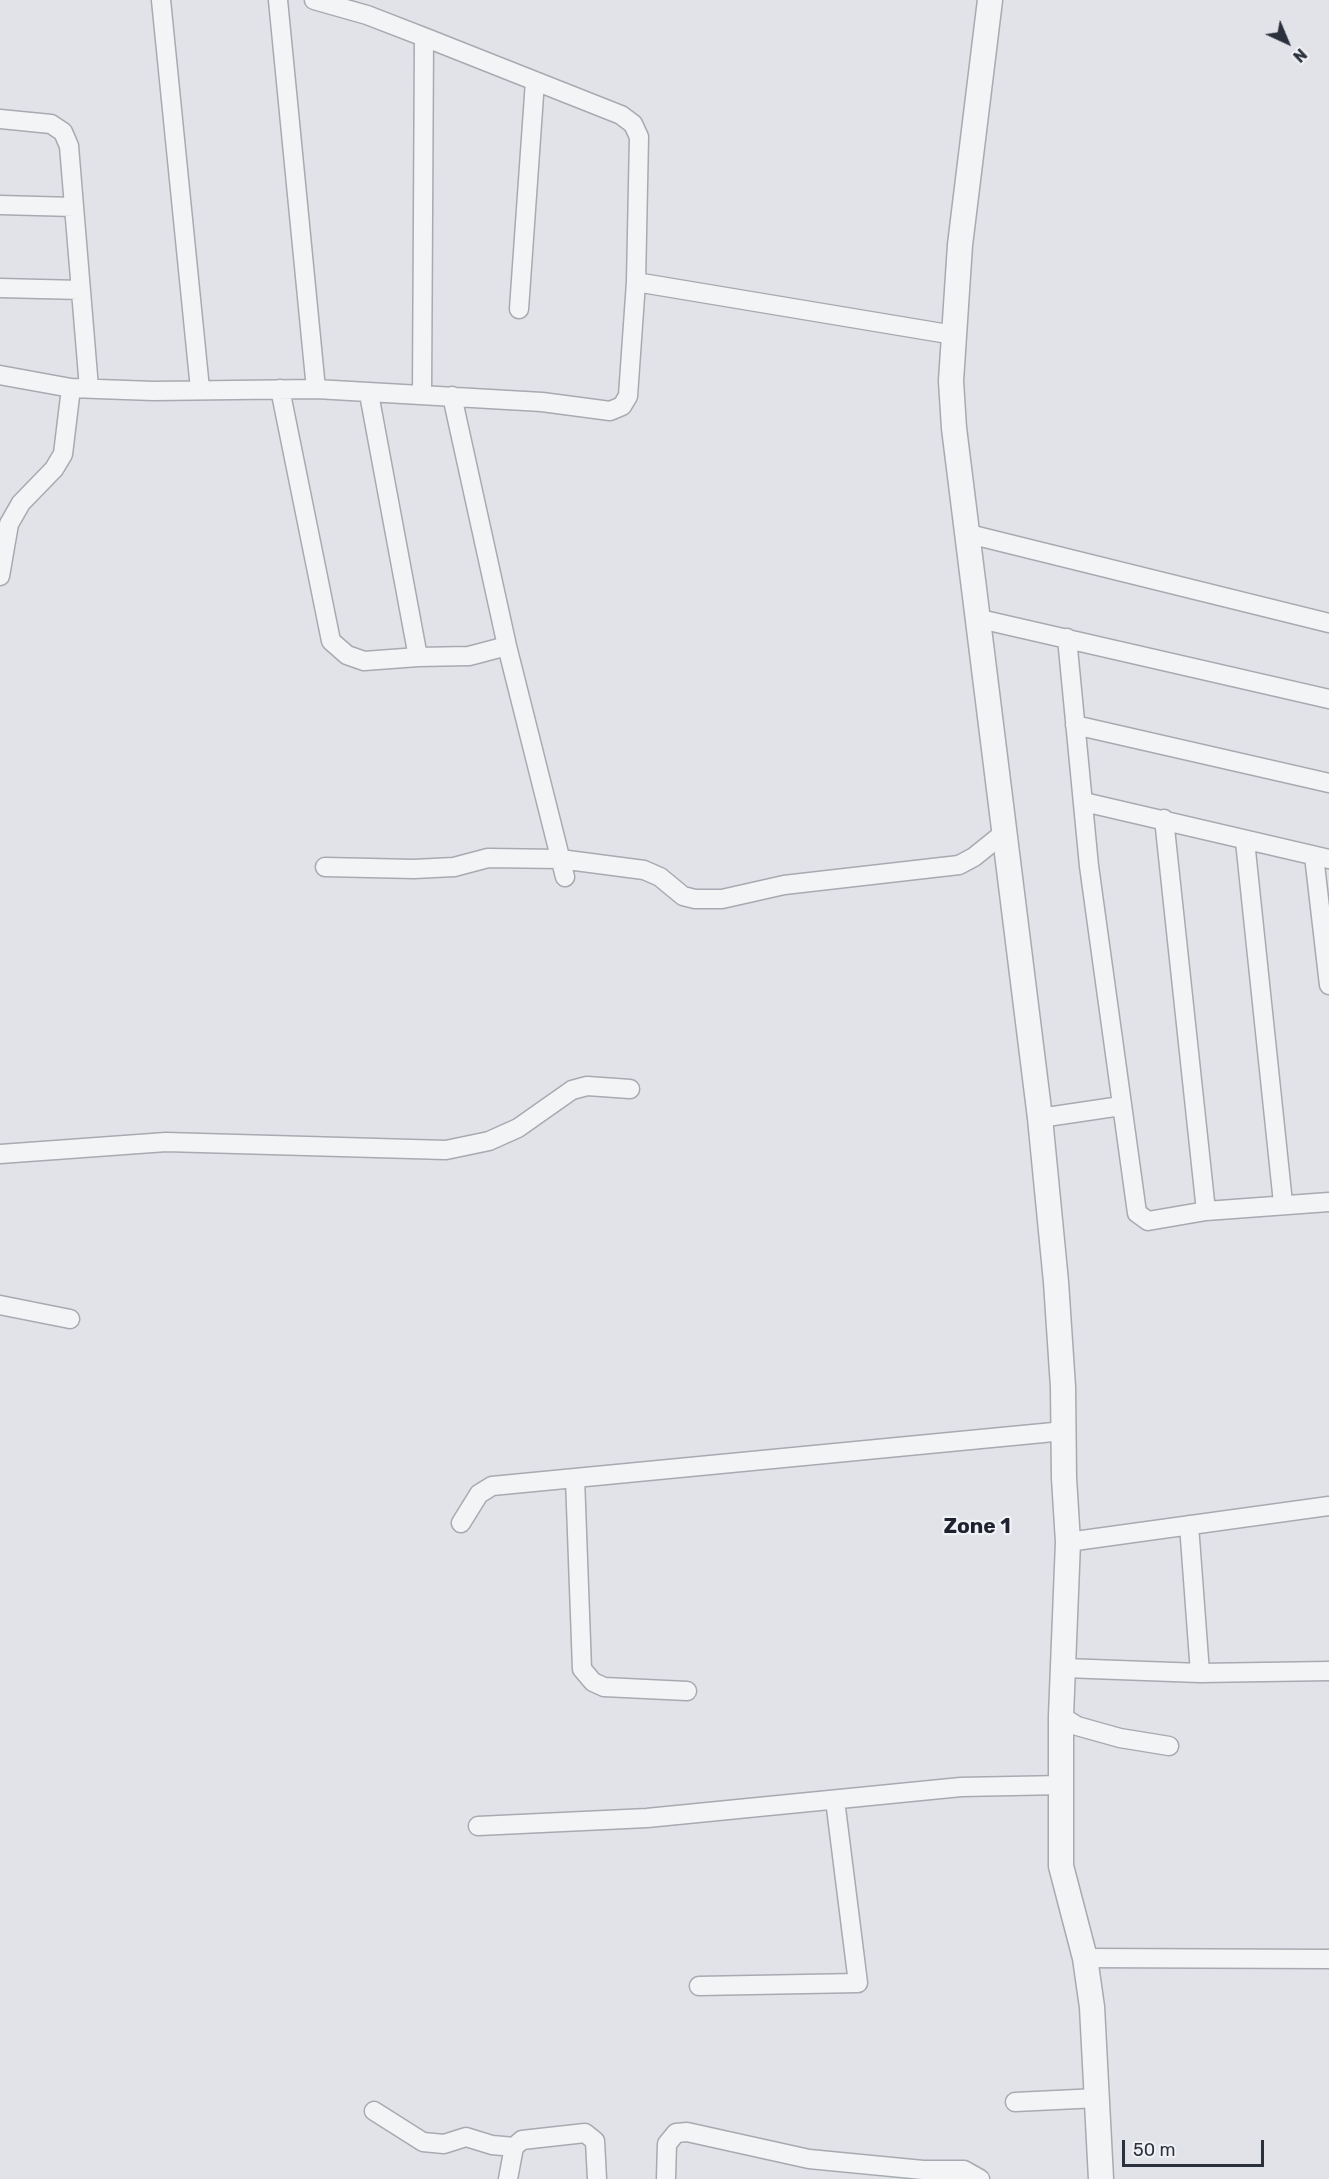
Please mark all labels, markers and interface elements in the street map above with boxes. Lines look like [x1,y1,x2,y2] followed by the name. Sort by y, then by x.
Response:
[1257,12,1317,72] north arrow
[1289,44,1311,66] text: N
[943,1514,1011,1540] district label: Zone 1
[1125,2128,1268,2166] scale bar
[1133,2139,1176,2161] text: 50 m

